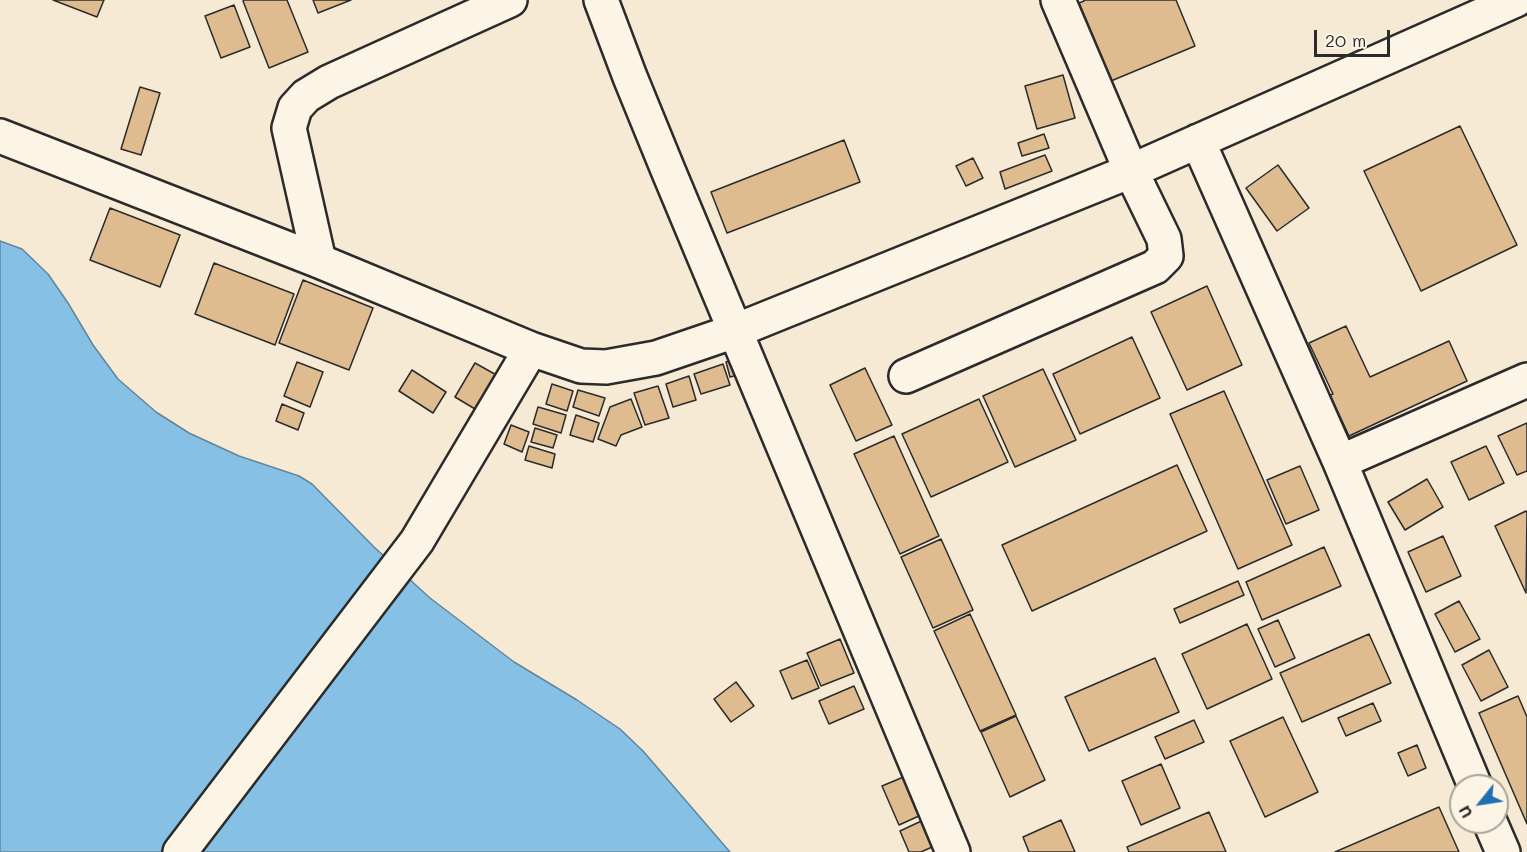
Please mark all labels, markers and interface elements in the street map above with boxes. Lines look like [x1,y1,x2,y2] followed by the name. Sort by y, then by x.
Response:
[1317,18,1394,56] scale bar
[1325,28,1366,52] text: 20 m
[1449,774,1509,834] north arrow
[1453,802,1477,822] text: U

